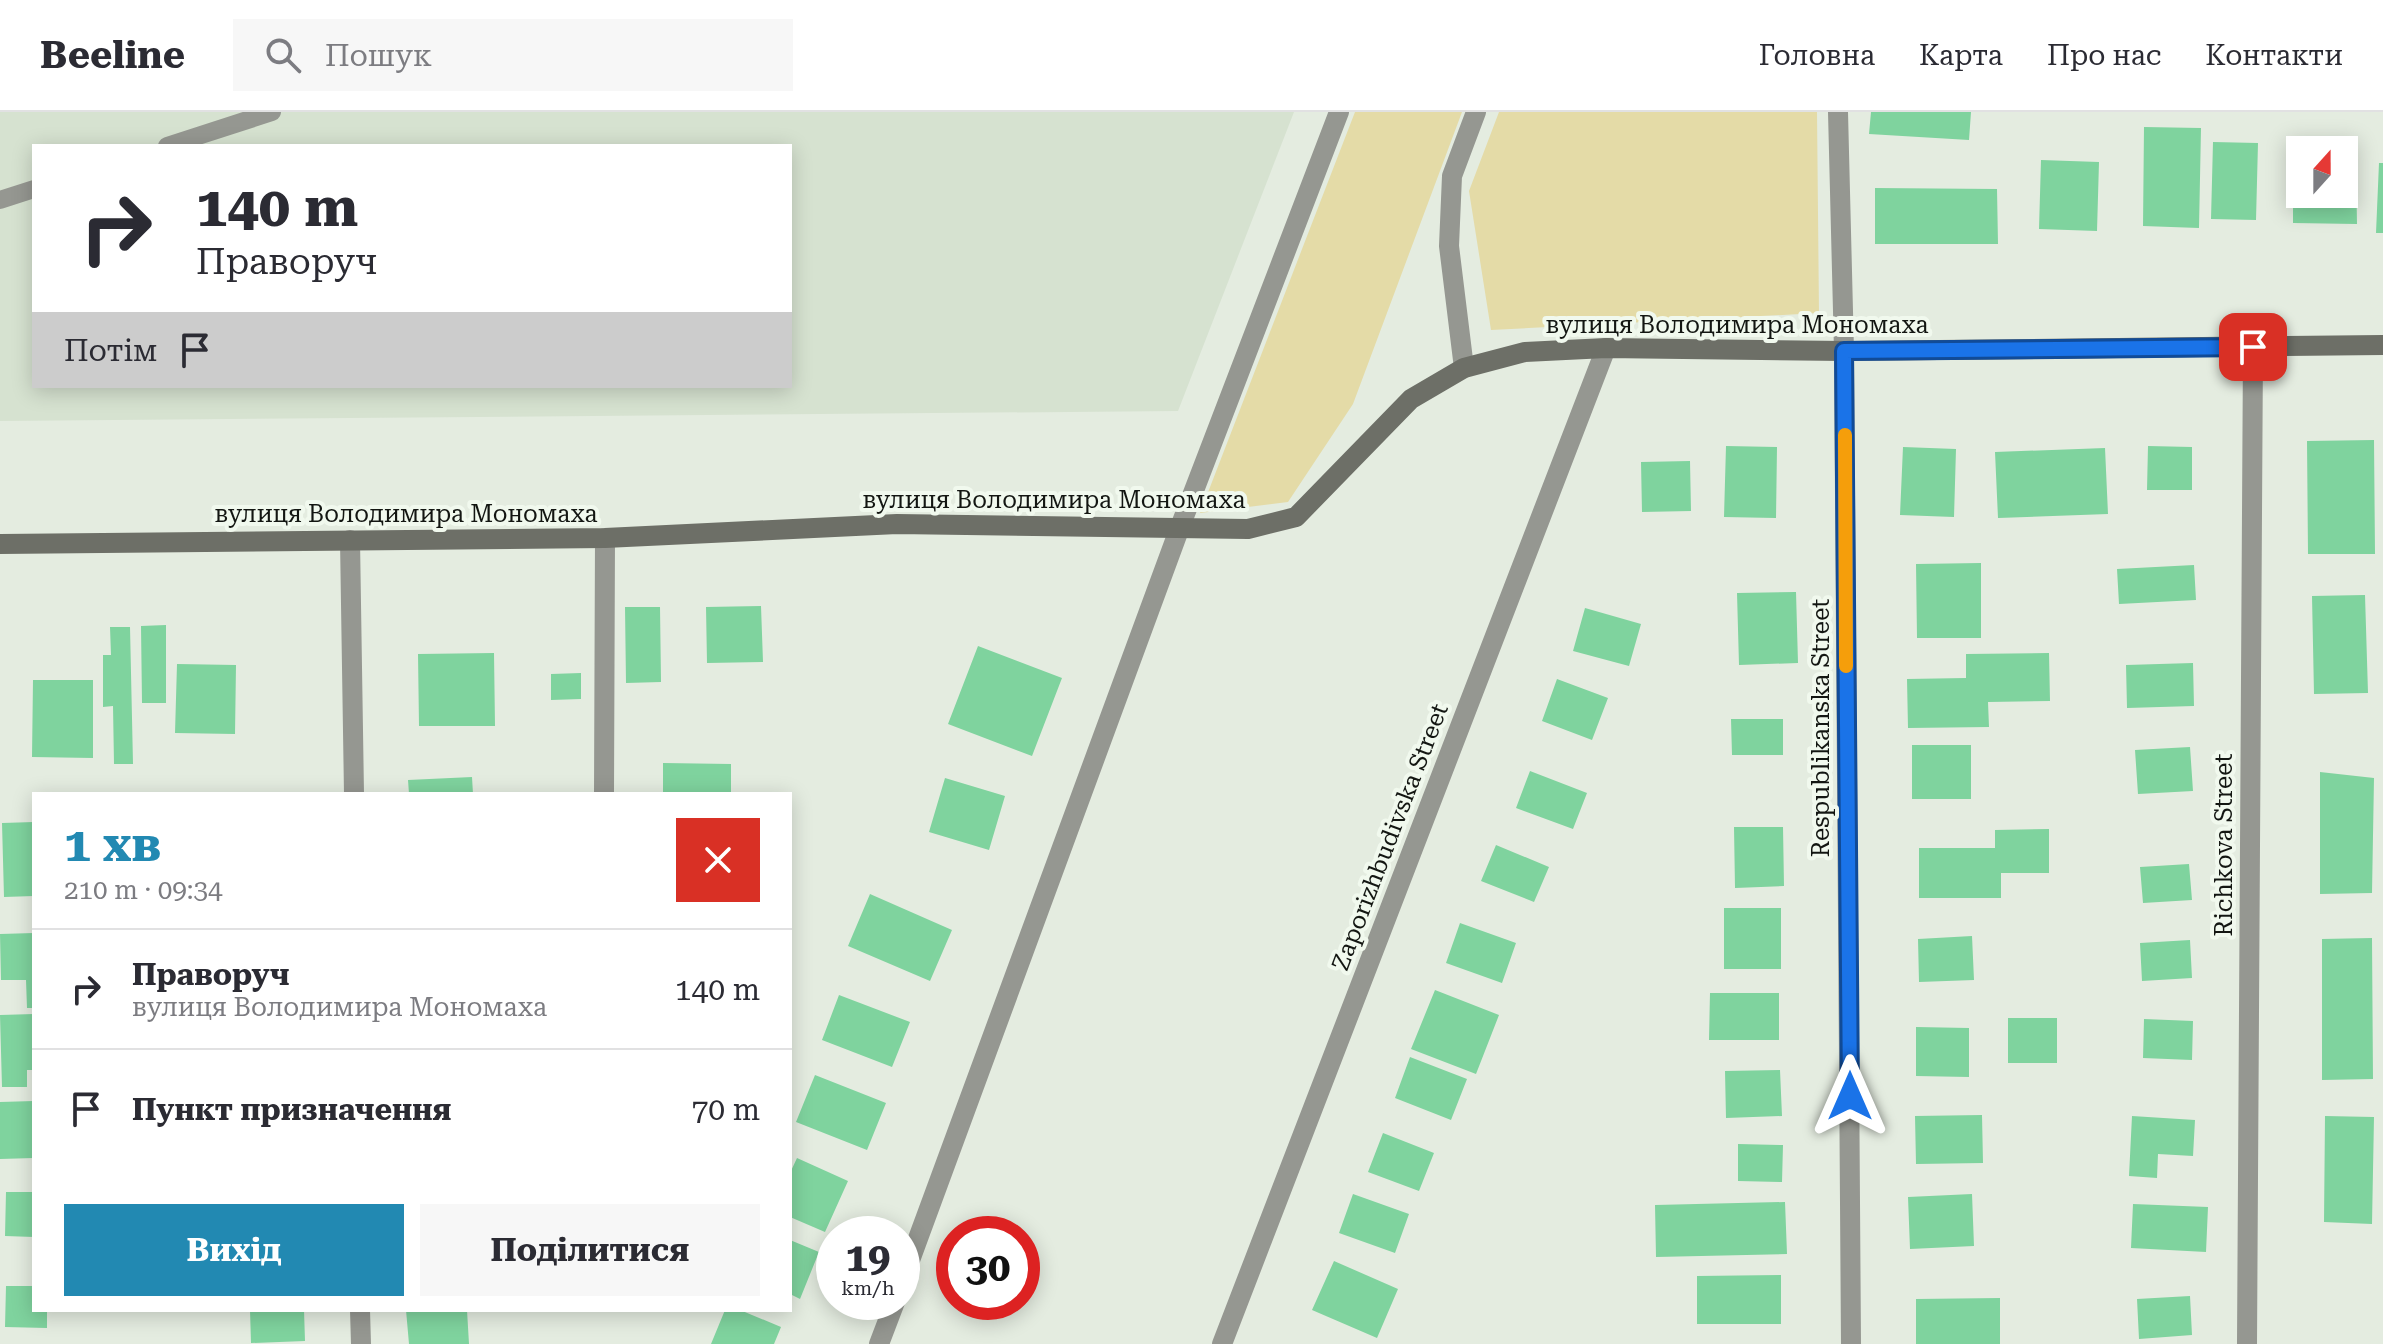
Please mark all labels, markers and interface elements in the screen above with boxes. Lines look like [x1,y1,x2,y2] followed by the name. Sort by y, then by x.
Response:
[233,19,793,91] search box
[40,33,185,77] text: Beeline
[261,33,305,77] icon: search
[325,38,432,73] text: Пошук
[1759,39,1875,72] text: Головна
[1919,39,2003,72] text: Карта
[2047,39,2161,72] text: Про нас
[2205,39,2343,72] text: Контакти
[2286,136,2358,208] north arrow
[2286,136,2358,208] map controls
[196,174,358,240] text: 140 m
[64,176,168,280] icon: right
[196,241,377,283] text: Праворуч
[1545,311,1929,339] street label: вулиця Володимира Мономаха
[2219,313,2287,381] pin
[2231,325,2275,369] icon: arrive
[173,328,217,372] icon: arrive
[64,333,157,368] text: Потім
[862,486,1246,514] street label: вулиця Володимира Мономаха
[214,500,598,528] street label: вулиця Володимира Мономаха
[1807,599,1835,857] street label: Respublikanska Street
[1326,700,1454,974] street label: Zaporizhbudivska Street
[2210,753,2238,936] street label: Richkova Street
[64,817,161,873] text: 1 хв
[676,818,760,902] button: close
[64,875,223,905] text: 210 m · 09:34
[132,957,289,992] text: Праворуч
[64,967,108,1011] icon: right
[675,972,760,1007] text: 140 m
[132,992,547,1022] text: вулиця Володимира Мономаха
[1808,1054,1892,1138] position arrow
[64,1087,108,1131] icon: arrive
[132,1092,451,1127] text: Пункт призначення
[691,1092,760,1127] text: 70 m
[64,1204,404,1296] button: Вихід
[420,1204,760,1296] button: Поділитися
[936,1216,1040,1320] speed limit sign: 30
[846,1234,890,1281] text: 19
[841,1276,895,1300] text: km/h

